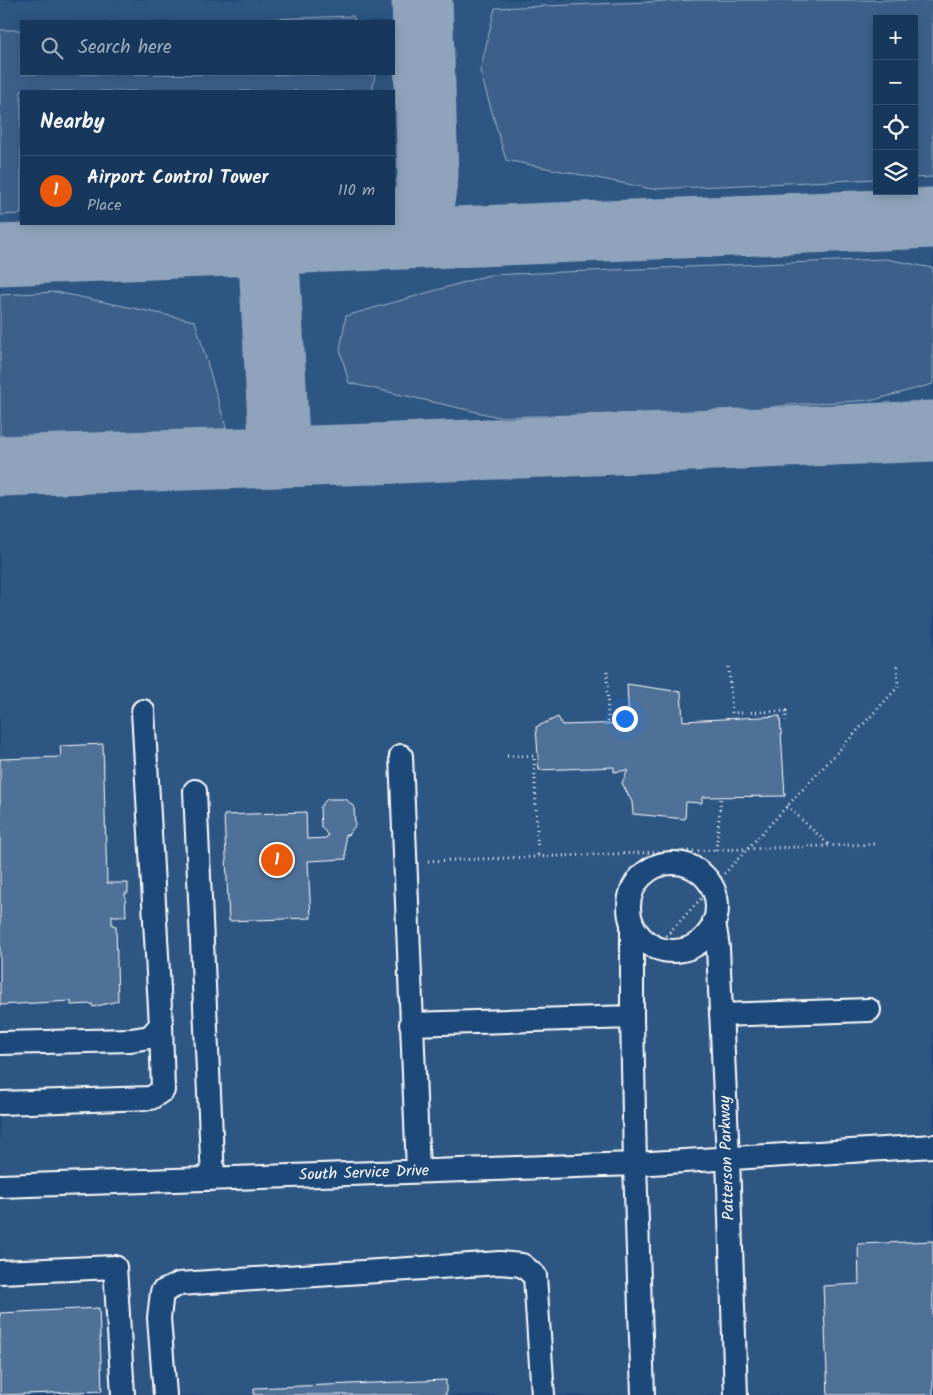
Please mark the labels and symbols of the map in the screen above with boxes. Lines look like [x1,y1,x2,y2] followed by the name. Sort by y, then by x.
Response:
[612,706,638,732] your location
[261,841,293,879] pin: 1
[712,1095,742,1221] street label: Patterson Parkway
[298,1158,430,1188] street label: South Service Drive

